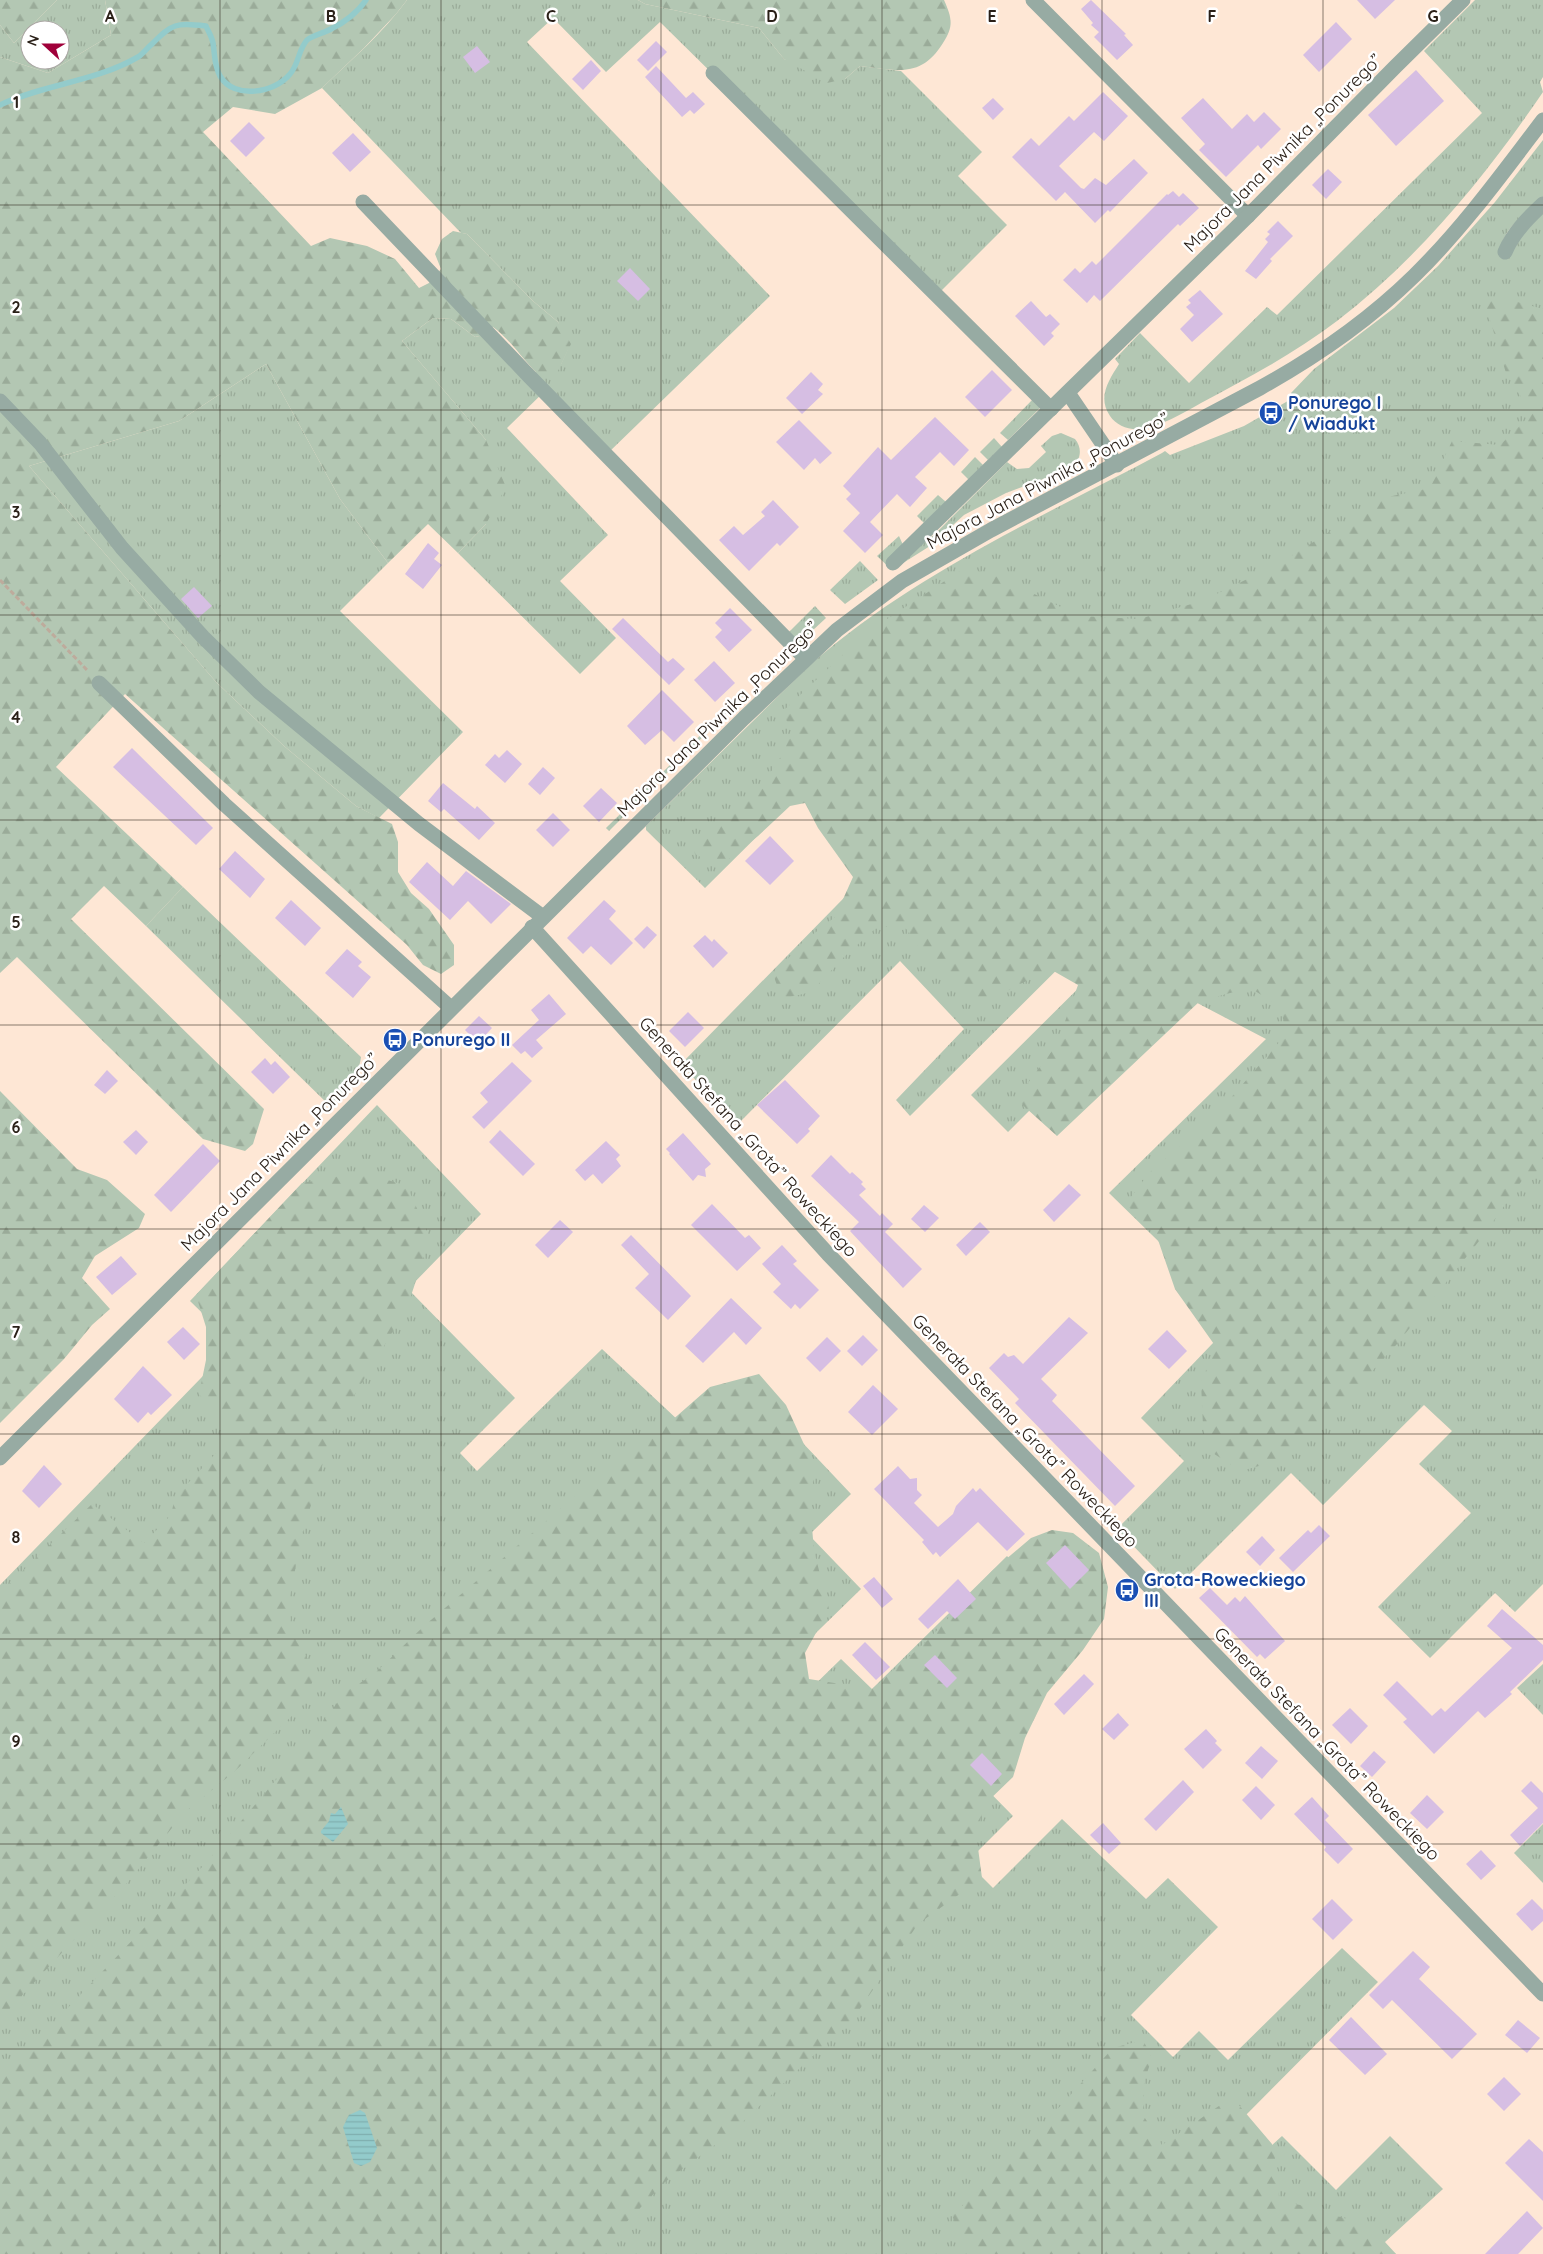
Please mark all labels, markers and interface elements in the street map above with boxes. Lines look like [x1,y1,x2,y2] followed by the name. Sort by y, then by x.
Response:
[105,6,116,26] text: A
[326,6,336,26] text: B
[546,6,556,26] text: C
[766,6,778,26] text: D
[987,6,997,26] text: E
[1208,6,1217,26] text: F
[1427,6,1439,26] text: G
[20,20,70,70] north arrow
[23,32,43,48] text: N
[1178,48,1387,257] street label: Majora Jana Piwnika „Ponurego”
[13,92,19,112] text: 1
[11,297,21,317] text: 2
[1288,391,1382,435] place label: Ponurego I / Wiadukt
[1258,400,1284,426] bus stop icon: Ponurego I / Wiadukt
[922,407,1173,554] street label: Majora Jana Piwnika „Ponurego”
[12,502,20,522] text: 3
[612,616,823,821] street label: Majora Jana Piwnika „Ponurego”
[11,707,21,727] text: 4
[11,912,21,932] text: 5
[634,1012,863,1262] street label: Generała Stefana „Grota” Roweckiego
[382,1027,408,1053] bus stop icon: Ponurego II
[412,1028,510,1051] place label: Ponurego II
[175,1047,384,1256] street label: Majora Jana Piwnika „Ponurego”
[12,1117,21,1137] text: 6
[907,1309,1143,1552] street label: Generała Stefana „Grota” Roweckiego
[12,1322,21,1342] text: 7
[12,1527,21,1547] text: 8
[1144,1568,1306,1612] place label: Grota-Roweckiego III
[1114,1577,1140,1603] bus stop icon: Grota-Roweckiego III
[1209,1622,1445,1865] street label: Generała Stefana „Grota” Roweckiego
[11,1731,21,1751] text: 9

